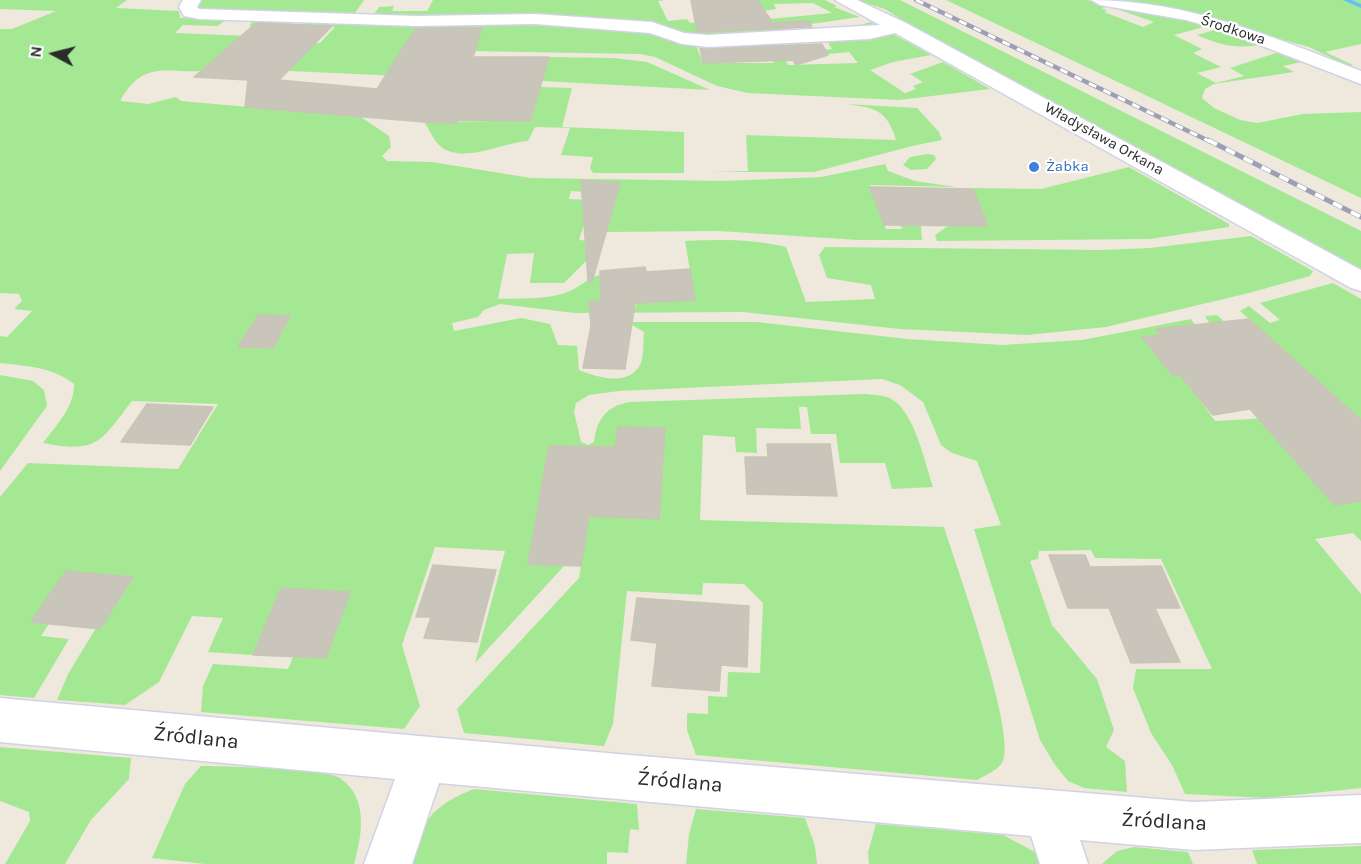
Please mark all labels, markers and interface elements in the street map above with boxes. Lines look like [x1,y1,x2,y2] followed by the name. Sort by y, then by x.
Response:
[1198,11,1268,49] street label: Środkowa
[24,24,84,84] north arrow
[26,45,46,59] text: N
[1041,99,1167,179] street label: Władysława Orkana
[1046,158,1089,176] place label: Żabka
[1027,160,1041,174] marker: Żabka
[152,721,240,755] street label: Źródlana
[636,766,724,798] street label: Źródlana
[1121,807,1207,837] street label: Źródlana

